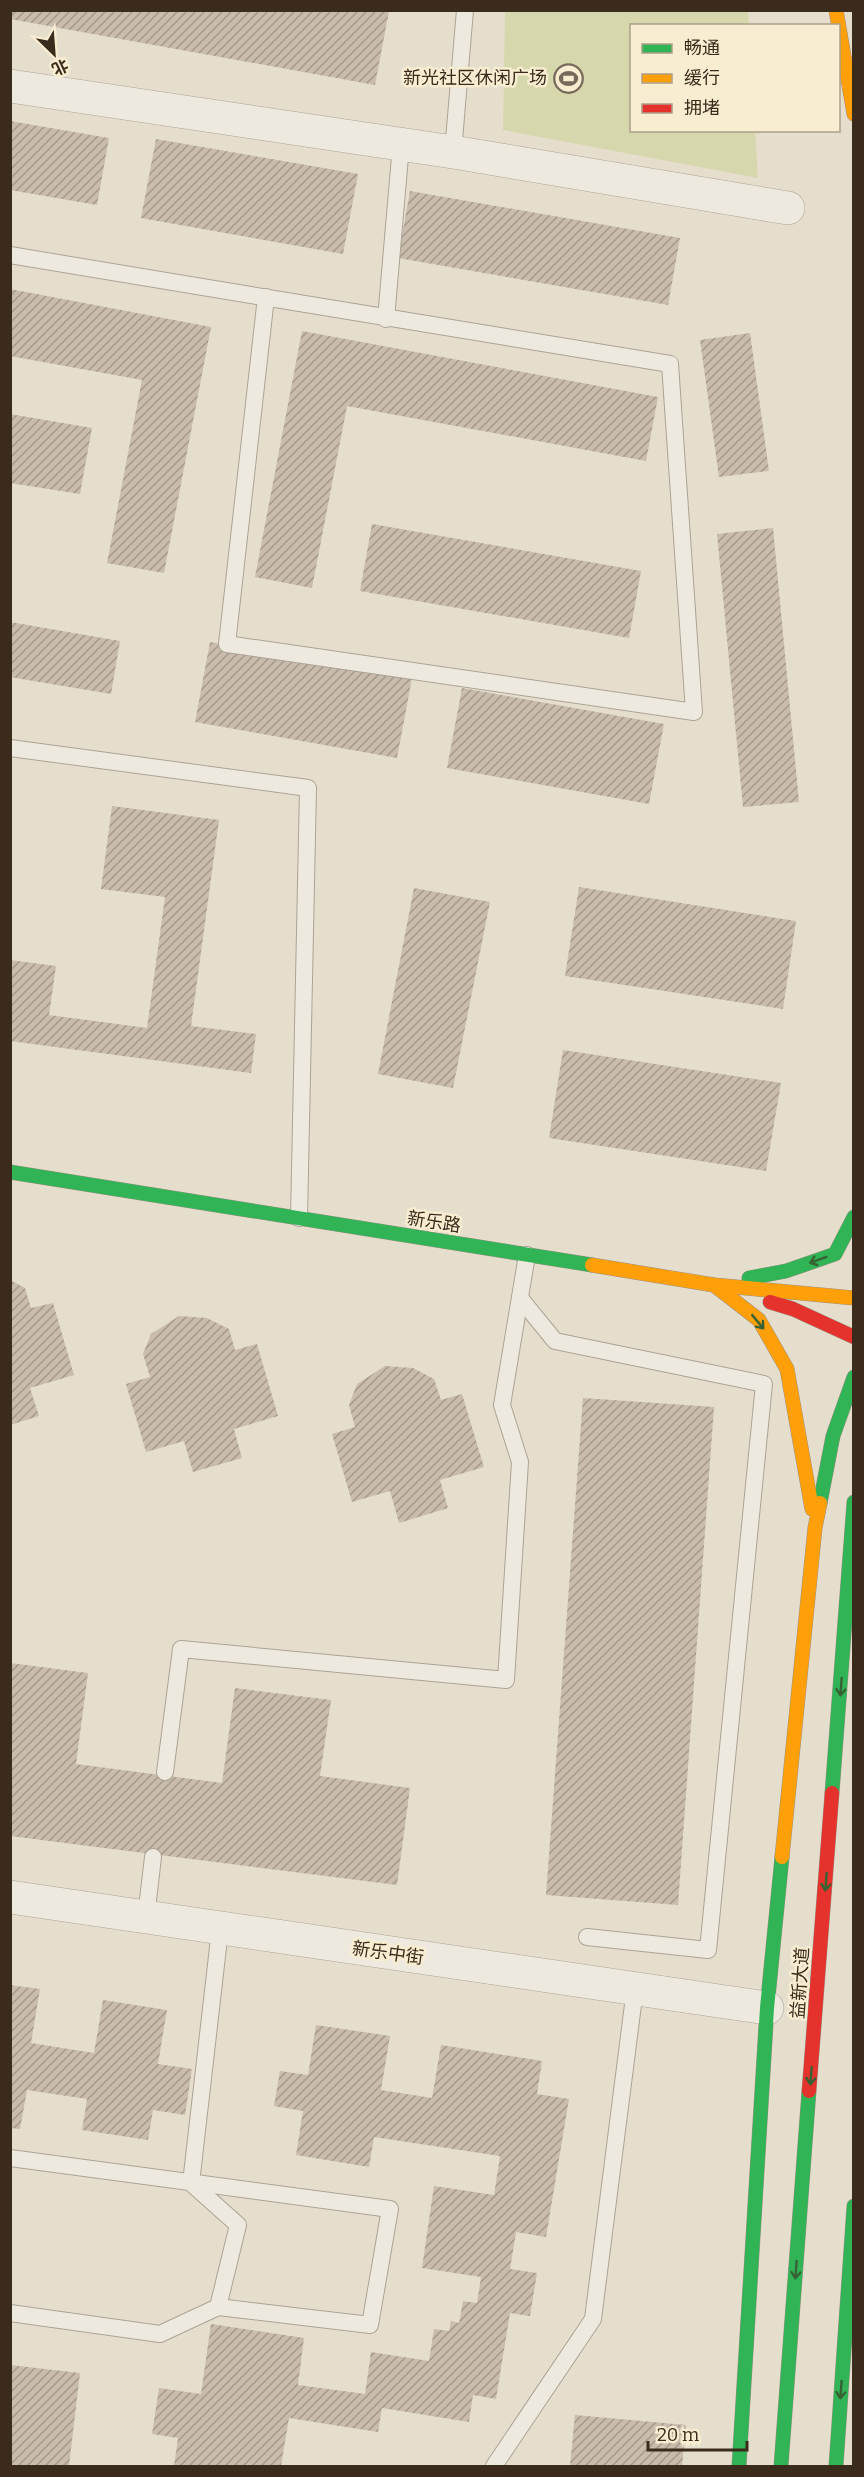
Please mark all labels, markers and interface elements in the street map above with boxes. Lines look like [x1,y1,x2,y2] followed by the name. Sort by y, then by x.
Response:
[24,24,84,84] north arrow
[630,24,840,132] legend
[684,37,720,59] text: 畅通
[49,55,71,79] text: 北
[552,62,584,94] sports icon: 新光社区休闲广场
[403,67,547,89] place label: 新光社区休闲广场
[684,67,720,89] text: 缓行
[684,97,720,119] text: 拥堵
[406,1207,462,1237] street label: 新乐路
[809,1255,828,1266] one-way arrow
[752,1314,765,1330] one-way arrow
[835,1677,846,1697] one-way arrow
[820,1871,831,1891] one-way arrow
[351,1937,425,1969] street label: 新乐中街
[787,1946,813,2020] street label: 益新大道
[805,2066,816,2085] one-way arrow
[790,2260,801,2280] one-way arrow
[835,2379,846,2399] one-way arrow
[648,2414,747,2452] scale bar
[657,2424,699,2446] text: 20 m

